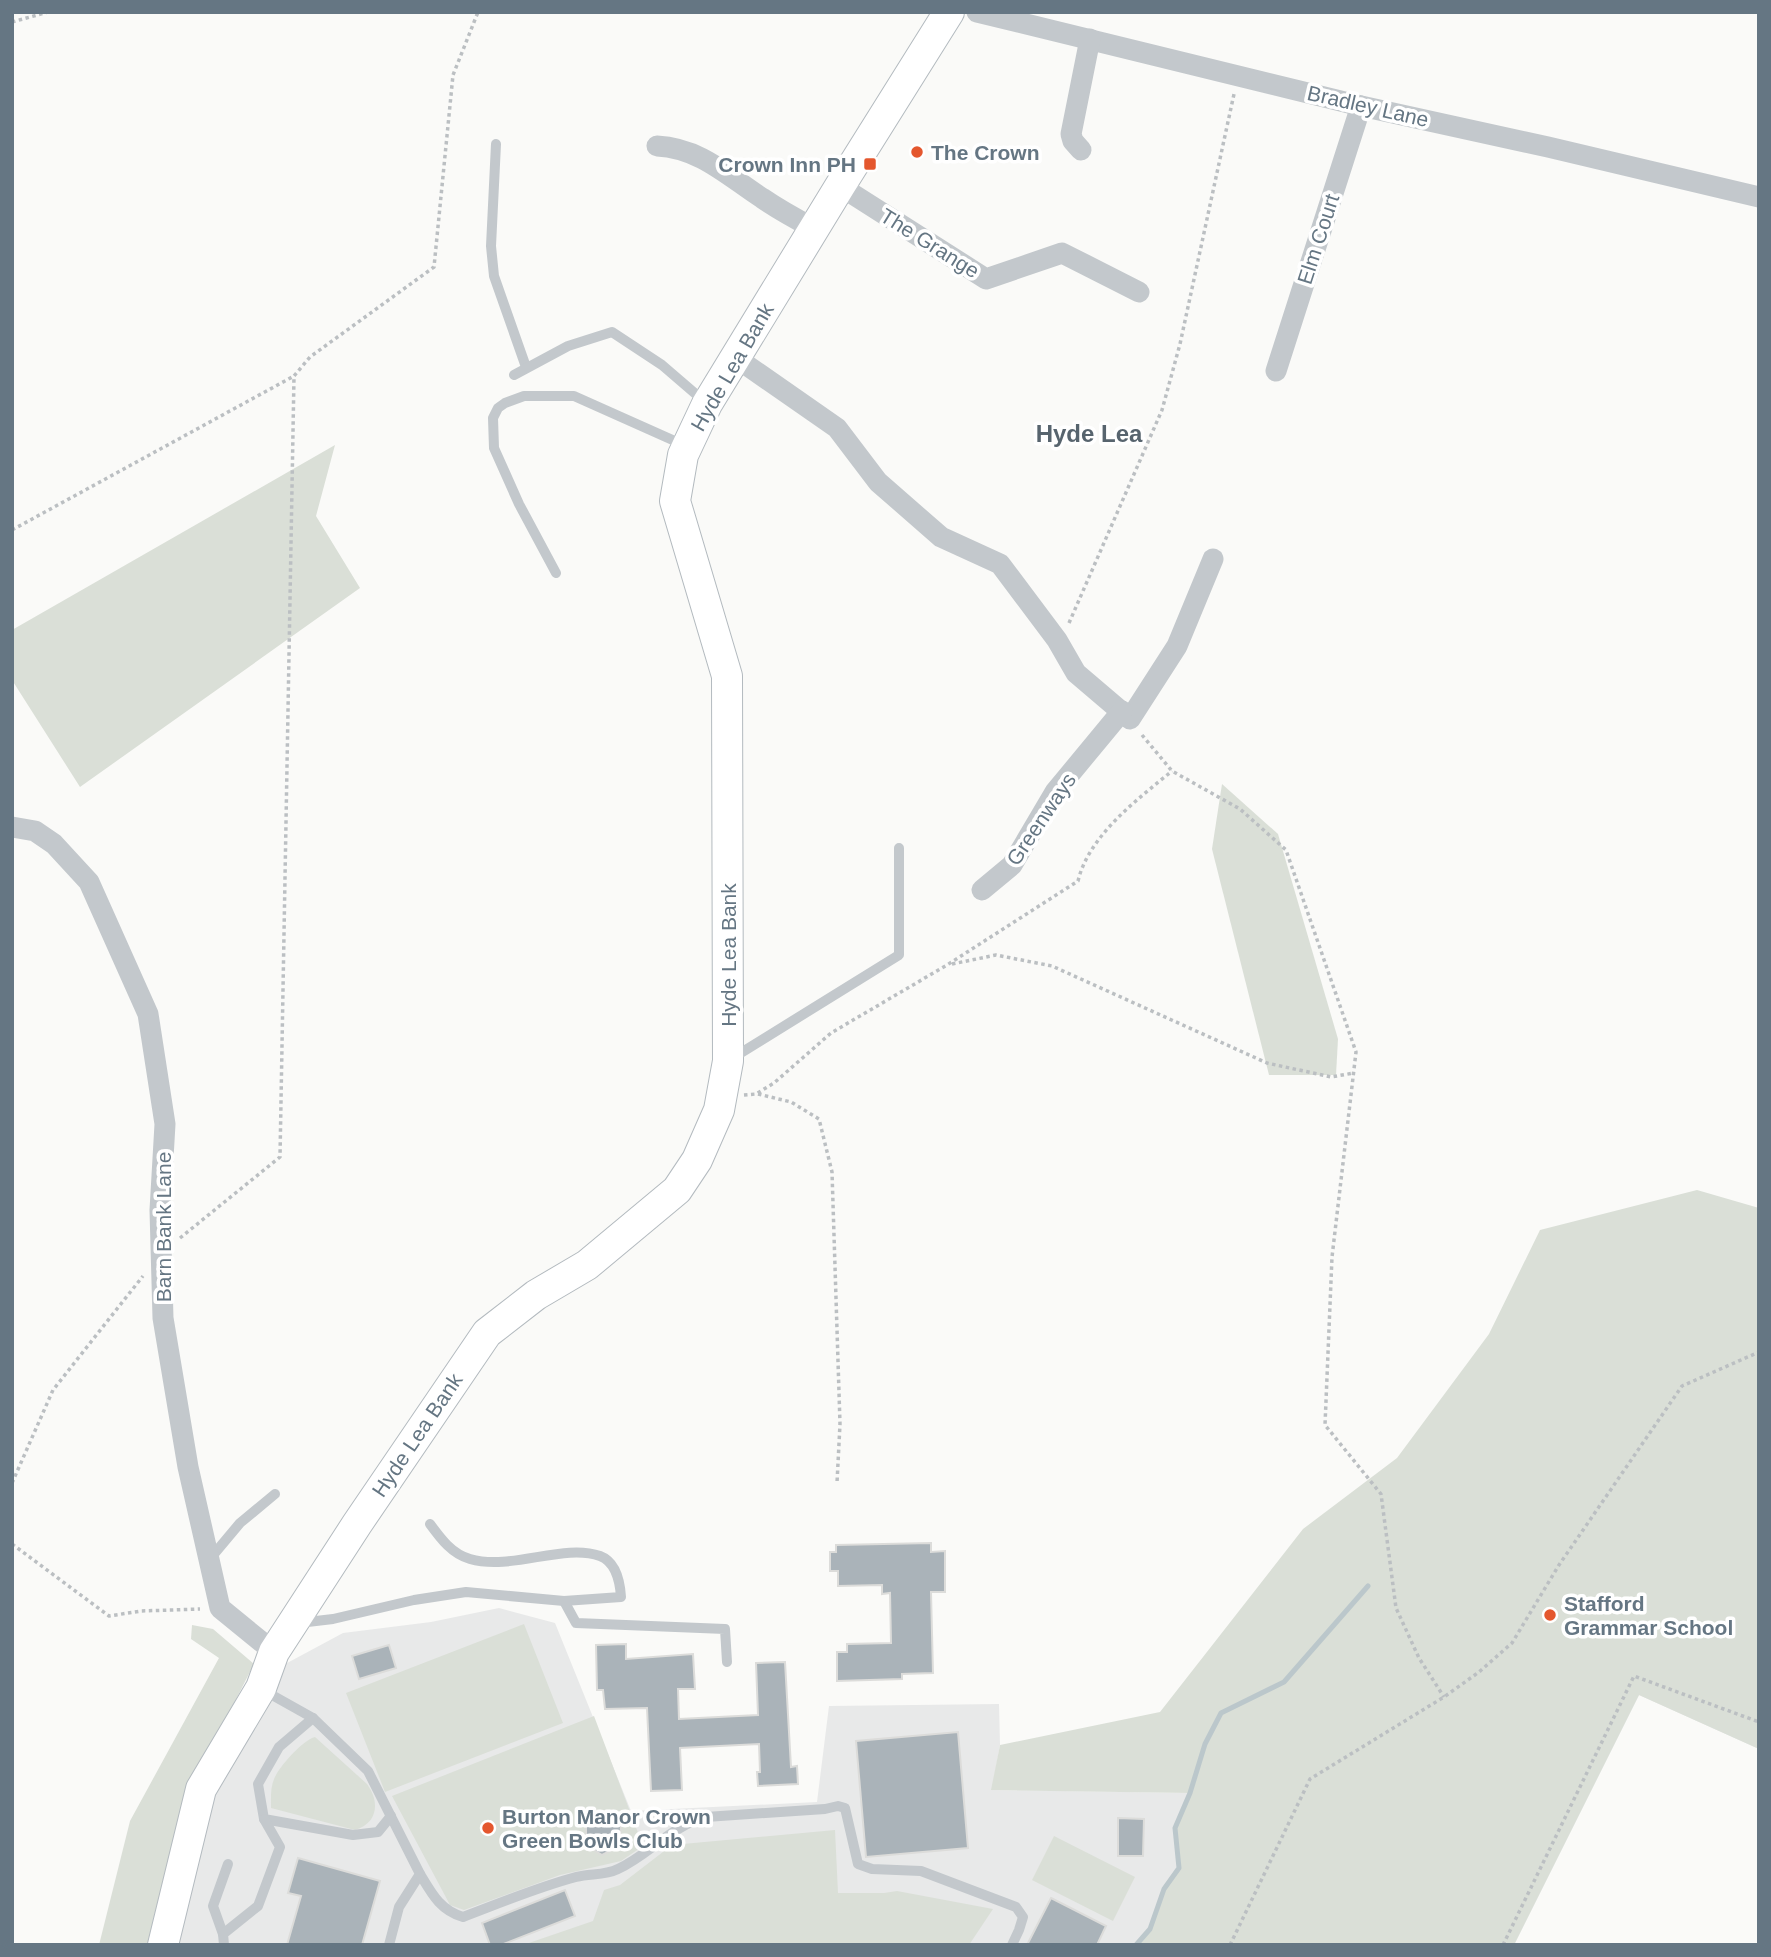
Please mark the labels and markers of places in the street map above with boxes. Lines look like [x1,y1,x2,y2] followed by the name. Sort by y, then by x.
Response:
[931,141,1040,164] place label: The Crown
[909,144,925,160] marker: The Crown
[718,153,856,176] place label: Crown Inn PH
[862,156,878,172] marker: Crown Inn PH
[1564,1592,1733,1639] place label: Stafford Grammar School
[1542,1607,1558,1623] marker: Stafford Grammar School
[502,1805,711,1852] place label: Burton Manor Crown Green Bowls Club
[480,1820,496,1836] marker: Burton Manor Crown Green Bowls Club

